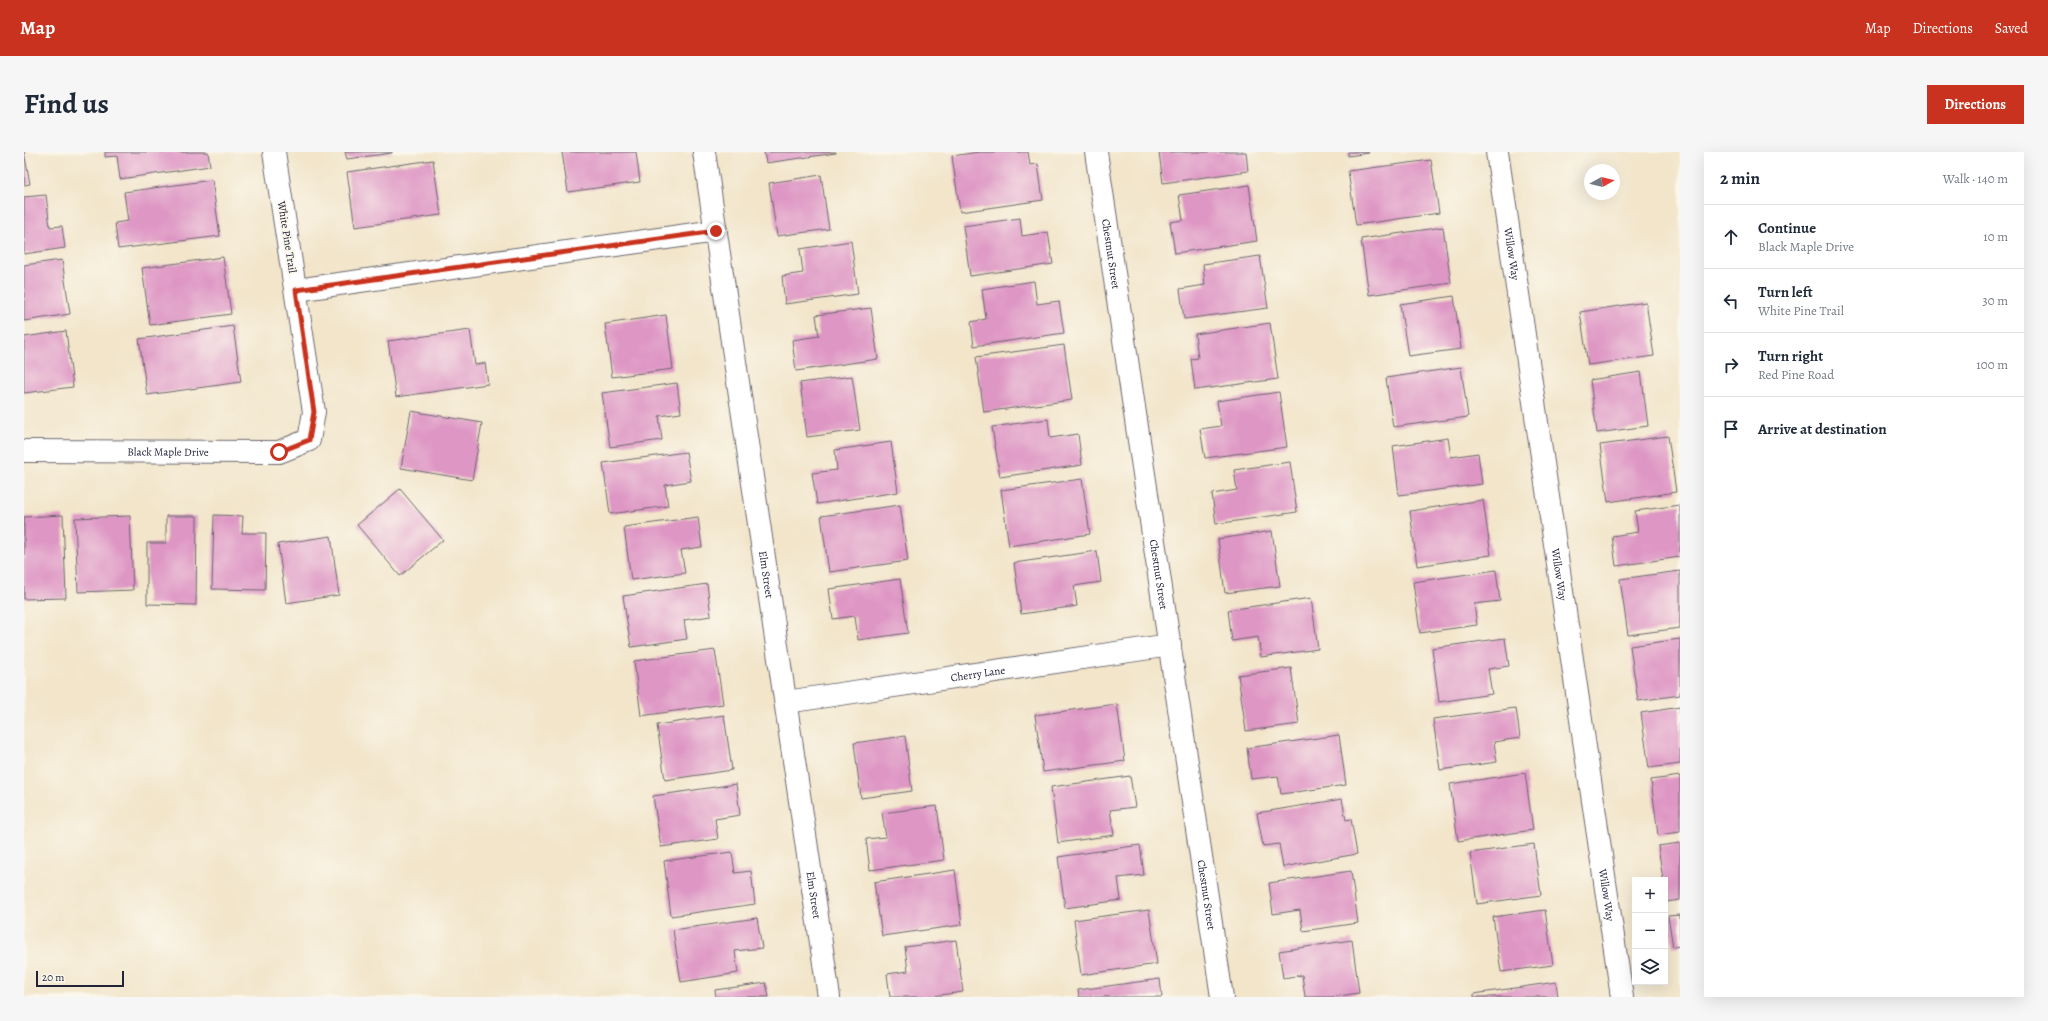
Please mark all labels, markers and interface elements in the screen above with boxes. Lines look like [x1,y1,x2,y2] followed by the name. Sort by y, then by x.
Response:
[20,15,55,41] text: Map
[1865,19,1891,38] text: Map
[1913,19,1973,38] text: Directions
[1995,19,2028,38] text: Saved
[24,85,109,123] text: Find us
[1927,85,2024,124] button: Directions
[1584,164,1620,200] north arrow
[1720,167,1760,190] text: 2 min
[1943,170,2008,187] text: Walk · 140 m
[274,199,300,274] street label: White Pine Trail
[1099,218,1124,290] street label: Chestnut Street
[1758,218,1816,238] text: Continue
[707,222,725,240] route end
[1501,226,1523,281] street label: Willow Way
[1720,226,1742,248] icon: ahead
[1983,228,2008,245] text: 10 m
[1758,238,1854,255] text: Black Maple Drive
[1758,282,1813,302] text: Turn left
[1720,290,1742,312] icon: left
[1982,292,2008,309] text: 30 m
[1758,302,1844,319] text: White Pine Trail
[1758,346,1823,366] text: Turn right
[1720,354,1742,376] icon: right
[1976,356,2008,373] text: 100 m
[1758,366,1834,383] text: Red Pine Road
[1720,418,1742,440] icon: arrive
[1758,419,1887,439] text: Arrive at destination
[270,443,288,461] route start
[127,444,209,459] street label: Black Maple Drive
[1146,538,1172,611] street label: Chestnut Street
[1548,546,1571,602] street label: Willow Way
[756,550,777,599] street label: Elm Street
[950,662,1006,685] street label: Cherry Lane
[1194,859,1219,931] street label: Chestnut Street
[1595,867,1618,922] street label: Willow Way
[803,870,825,920] street label: Elm Street
[1632,877,1668,985] map controls
[1632,877,1668,913] button: +
[1632,913,1668,949] button: −
[1632,949,1668,985] button: layers
[36,969,124,988] scale bar
[42,970,64,985] text: 20 m

